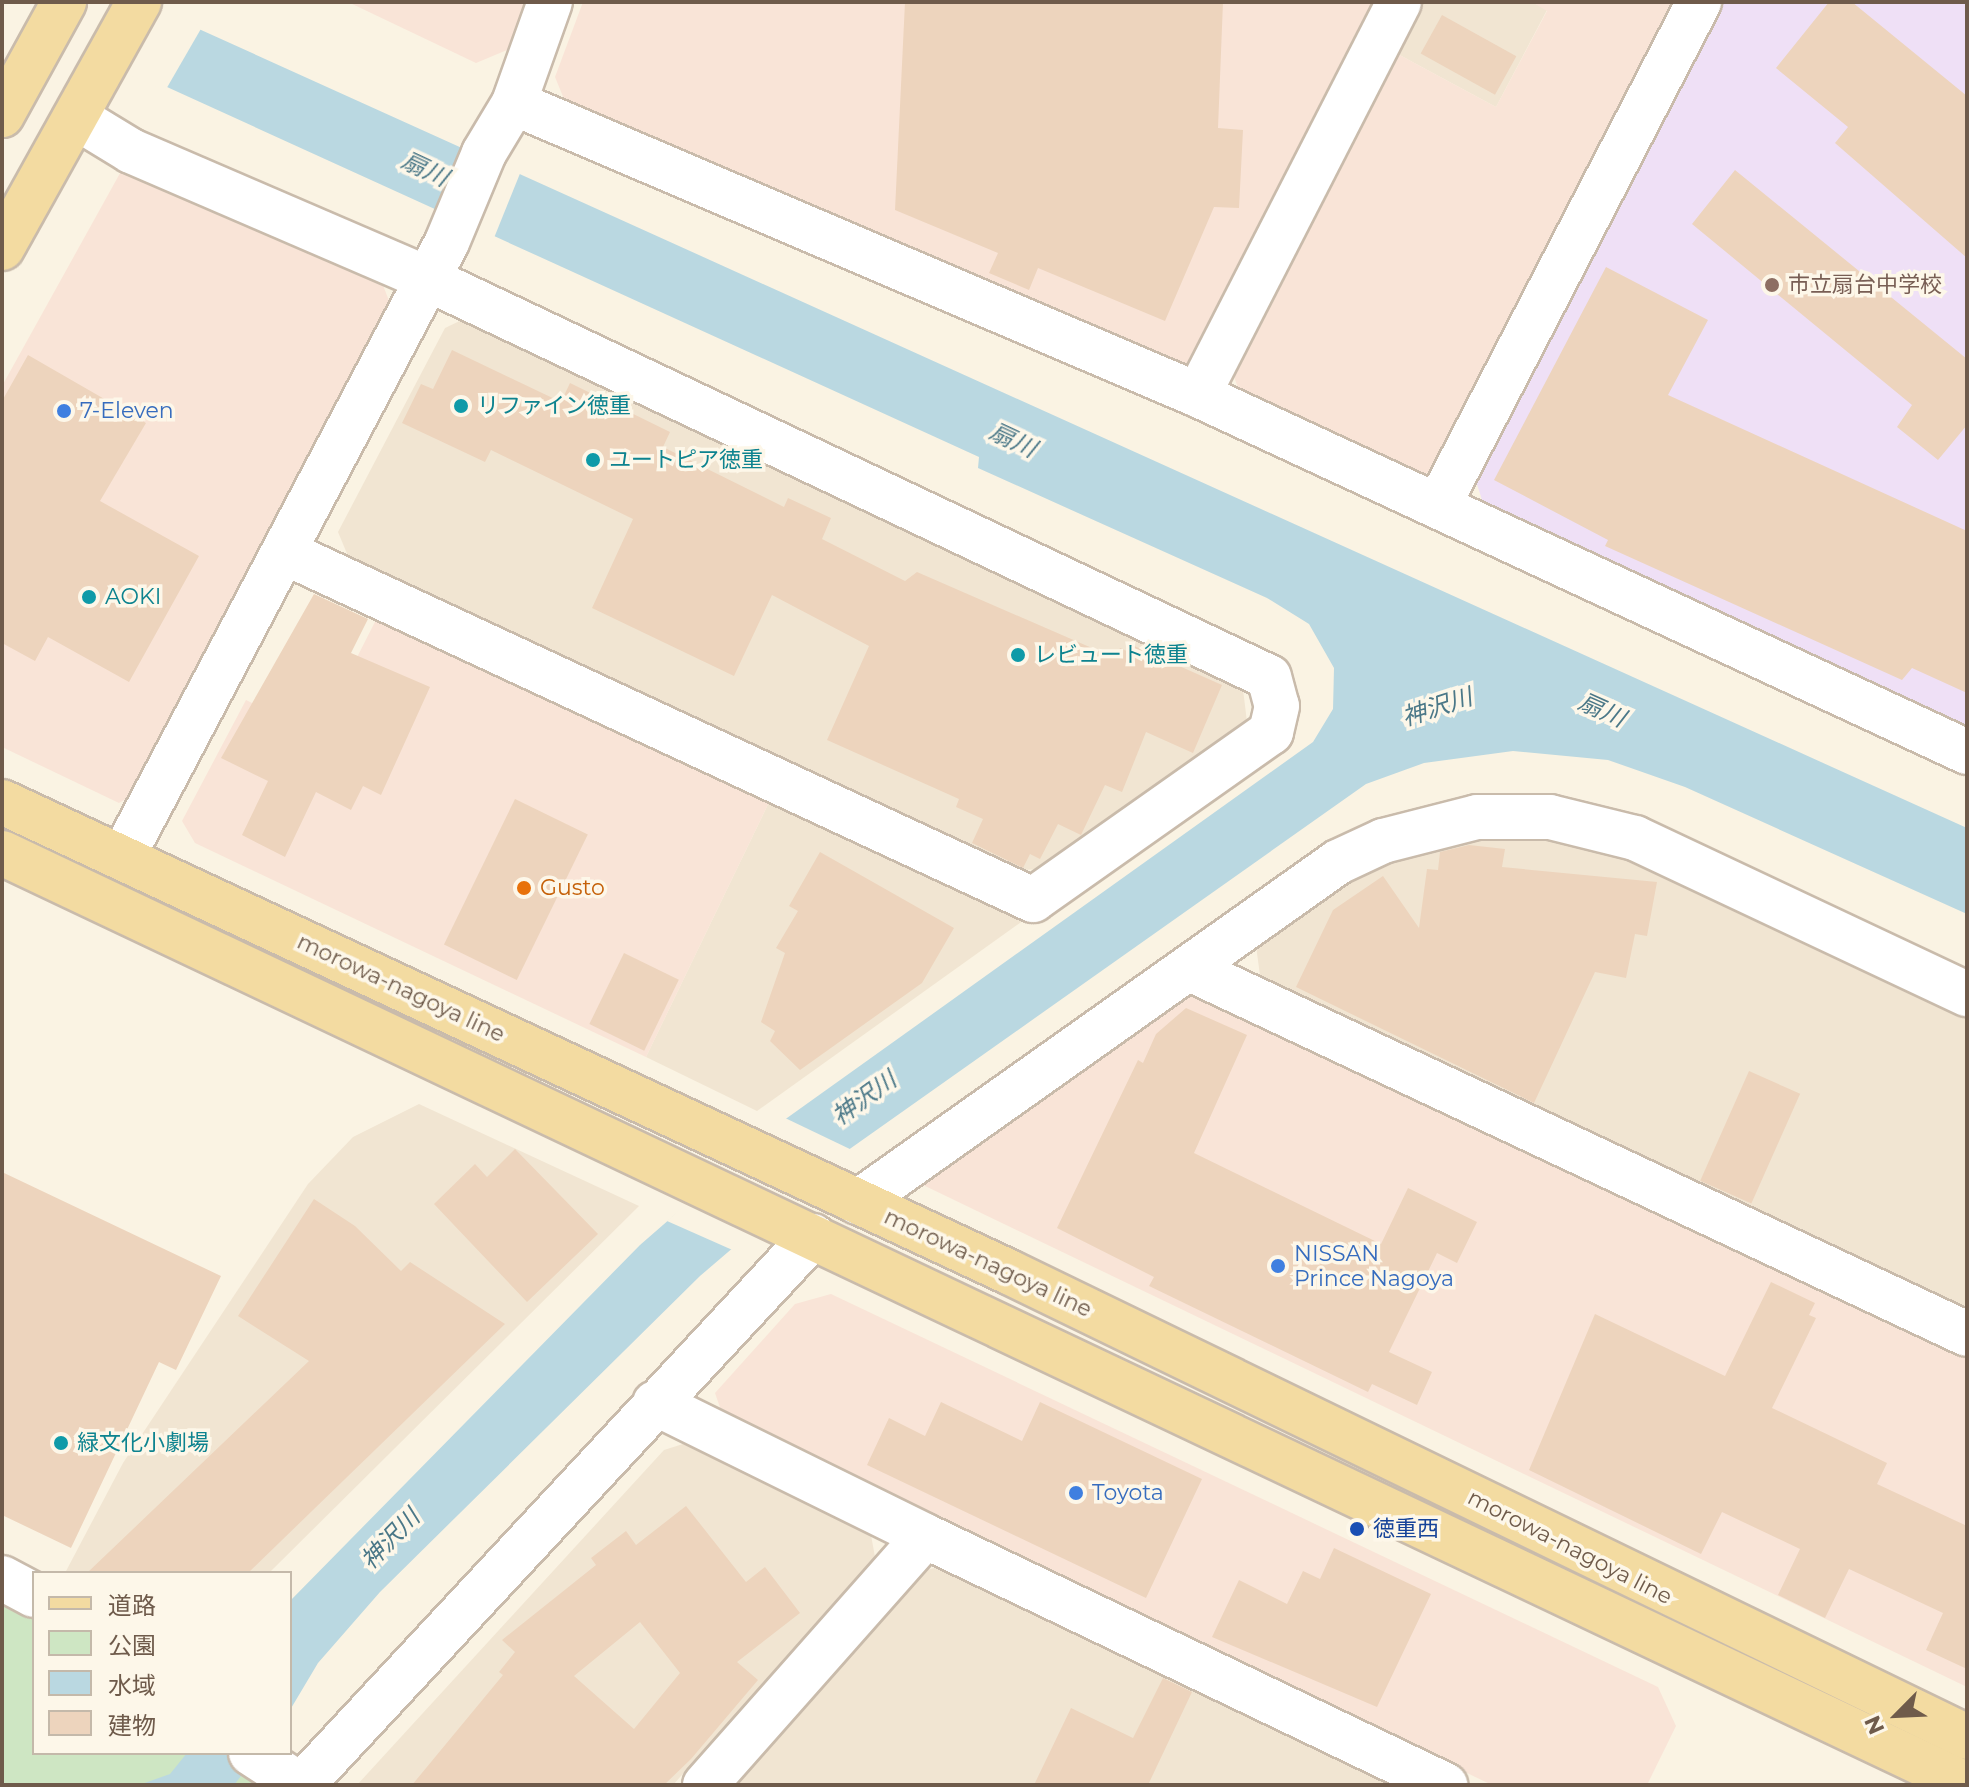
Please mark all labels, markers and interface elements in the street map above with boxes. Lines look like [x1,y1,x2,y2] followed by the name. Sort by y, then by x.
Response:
[397,146,453,192] water label: 扇川
[1788,272,1942,298] place label: 市立扇台中学校
[1763,276,1781,294] marker: 市立扇台中学校
[477,393,631,419] place label: リファイン徳重
[452,397,470,415] marker: リファイン徳重
[80,398,174,424] place label: 7-Eleven
[55,402,73,420] marker: 7-Eleven
[985,417,1041,463] water label: 扇川
[609,447,763,473] place label: ユートピア徳重
[584,451,602,469] marker: ユートピア徳重
[105,584,161,610] place label: AOKI
[80,588,98,606] marker: AOKI
[1034,642,1188,668] place label: レビュート徳重
[1009,646,1027,664] marker: レビュート徳重
[1398,682,1476,732] water label: 神沢川
[1574,687,1630,733] water label: 扇川
[540,875,605,901] place label: Gusto
[515,879,533,897] marker: Gusto
[293,928,509,1048] street label: morowa-nagoya line
[826,1065,902,1131] water label: 神沢川
[880,1203,1096,1323] street label: morowa-nagoya line
[1294,1240,1454,1292] place label: NISSAN Prince Nagoya
[1269,1257,1287,1275] marker: NISSAN Prince Nagoya
[77,1430,209,1456] place label: 緑文化小劇場
[52,1434,70,1452] marker: 緑文化小劇場
[1092,1480,1164,1506] place label: Toyota
[1067,1484,1085,1502] marker: Toyota
[1463,1484,1677,1610] street label: morowa-nagoya line
[355,1503,425,1575] water label: 神沢川
[1373,1516,1439,1542] place label: 徳重西
[1348,1520,1366,1538] marker: 徳重西
[32,1571,292,1755] legend
[108,1591,156,1620] text: 道路
[108,1631,156,1660] text: 公園
[108,1671,156,1700] text: 水域
[1857,1675,1937,1755] north arrow
[108,1711,156,1740] text: 建物
[1859,1711,1891,1739] text: N

